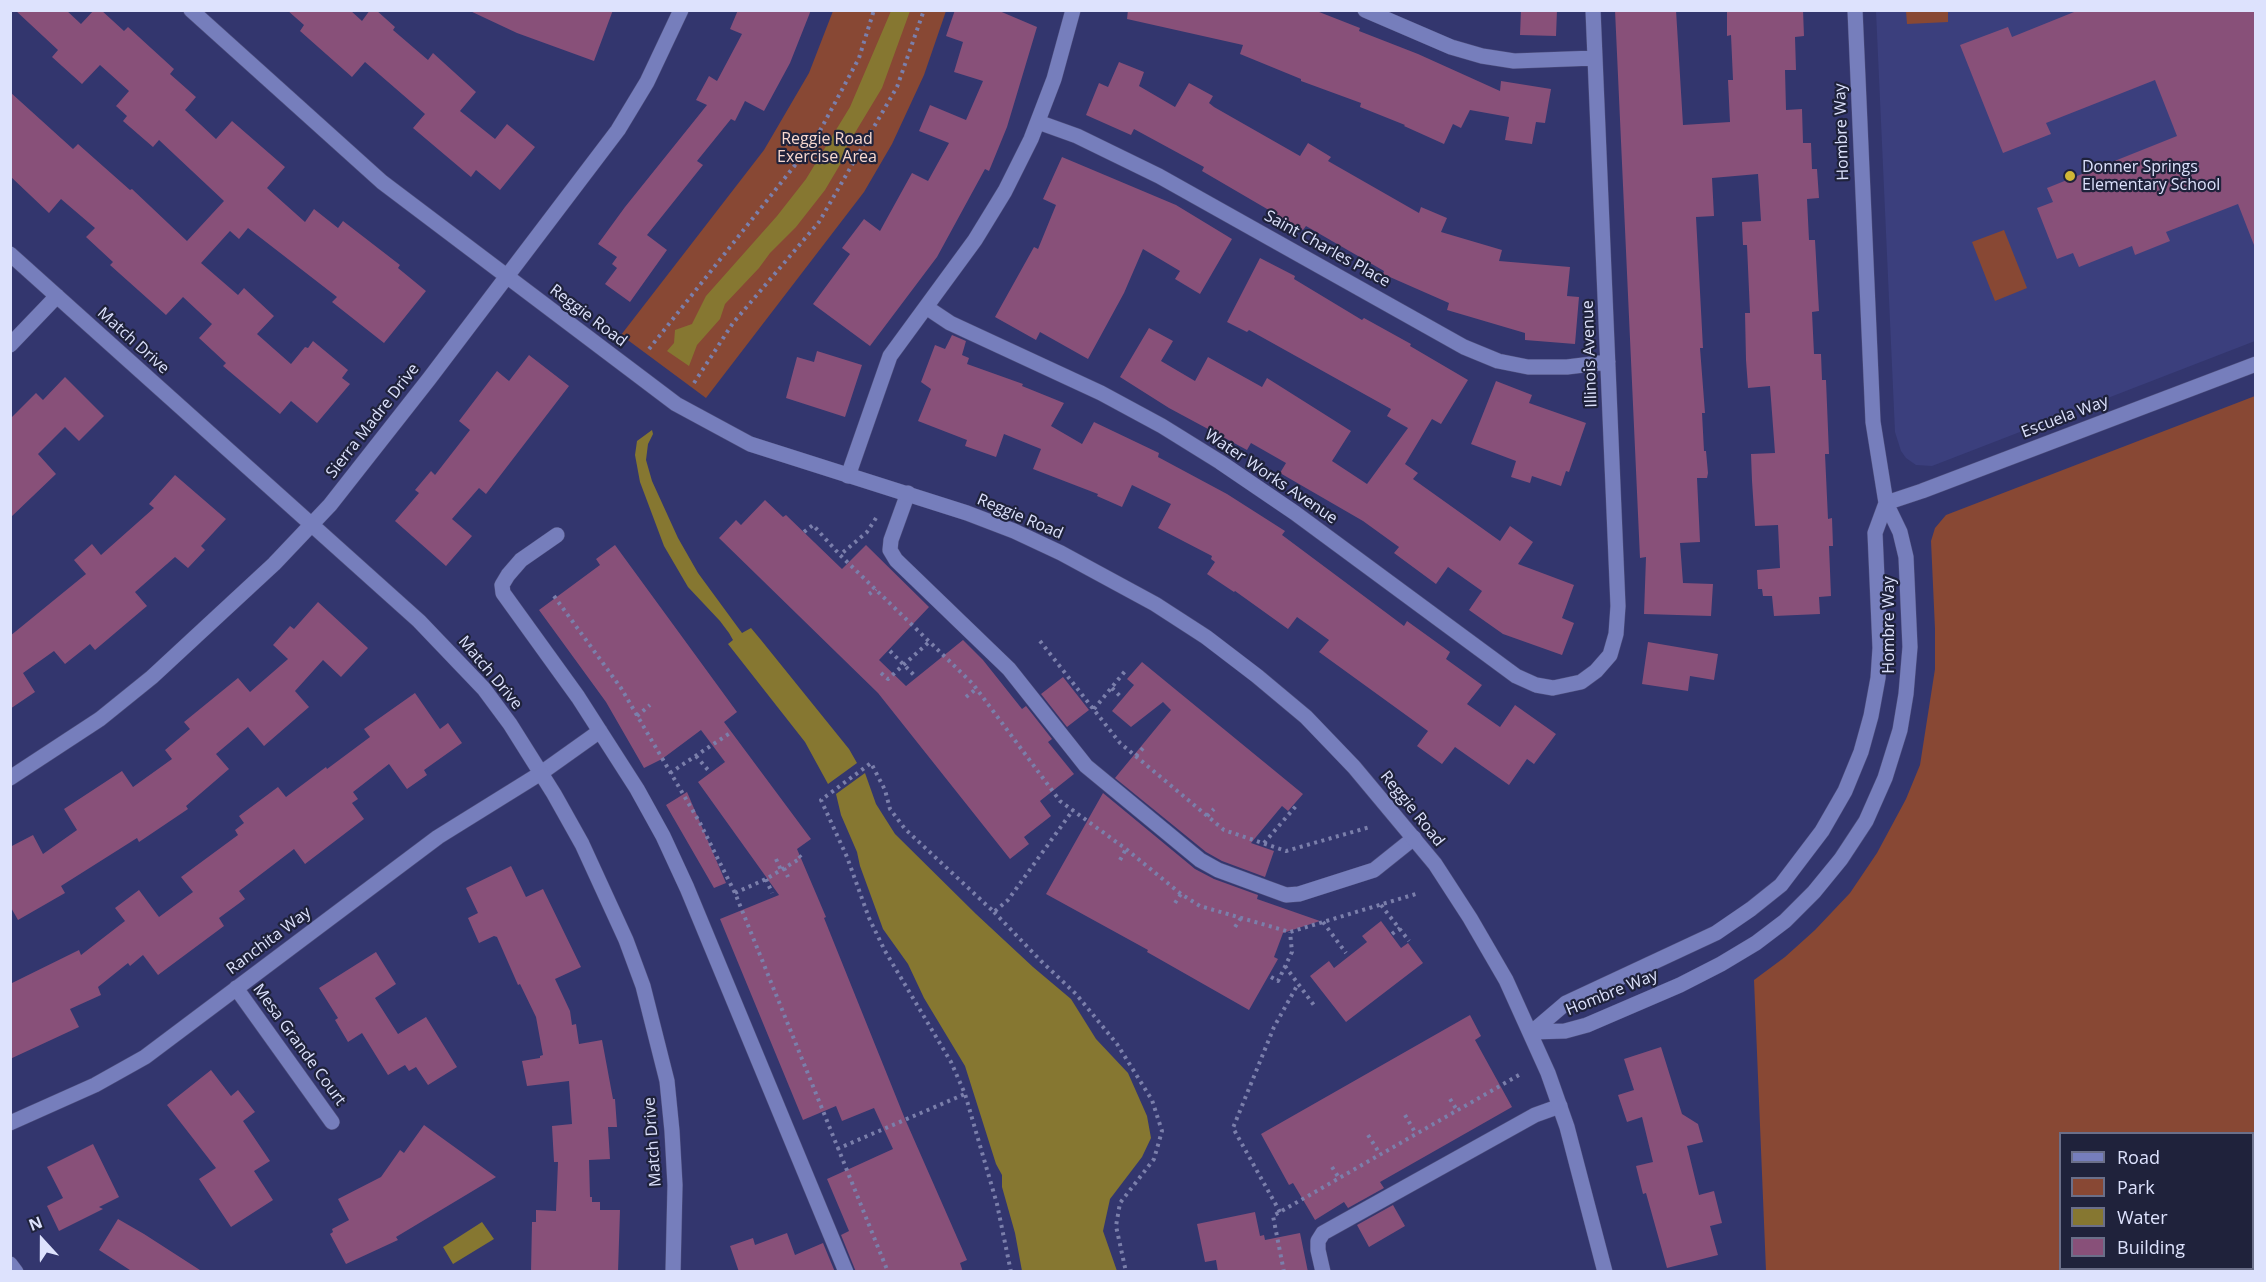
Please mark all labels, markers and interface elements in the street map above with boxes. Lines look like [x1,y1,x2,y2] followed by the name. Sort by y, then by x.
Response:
[1831,83,1853,181] street label: Hombre Way
[777,129,877,167] park label: Reggie Road Exercise Area
[2082,157,2220,195] place label: Donner Springs Elementary School
[2063,169,2077,183] marker: Donner Springs Elementary School
[1261,206,1393,292] street label: Saint Charles Place
[546,281,630,351] street label: Reggie Road
[1579,300,1601,408] street label: Illinois Avenue
[93,304,173,378] street label: Match Drive
[322,360,424,482] street label: Sierra Madre Drive
[2019,392,2111,442] street label: Escuela Way
[1201,425,1341,529] street label: Water Works Avenue
[974,490,1066,544] street label: Reggie Road
[1879,576,1899,674] street label: Hombre Way
[454,632,526,714] street label: Match Drive
[1376,767,1448,851] street label: Reggie Road
[223,903,315,979] street label: Ranchita Way
[1563,966,1661,1020] street label: Hombre Way
[248,980,350,1110] street label: Mesa Grande Court
[640,1097,666,1187] street label: Match Drive
[2059,1132,2254,1270] legend
[2117,1145,2160,1169] text: Road
[2117,1175,2155,1199] text: Park
[2117,1205,2168,1229] text: Water
[12,1210,72,1270] north arrow
[26,1211,46,1236] text: N
[2117,1235,2185,1259] text: Building

